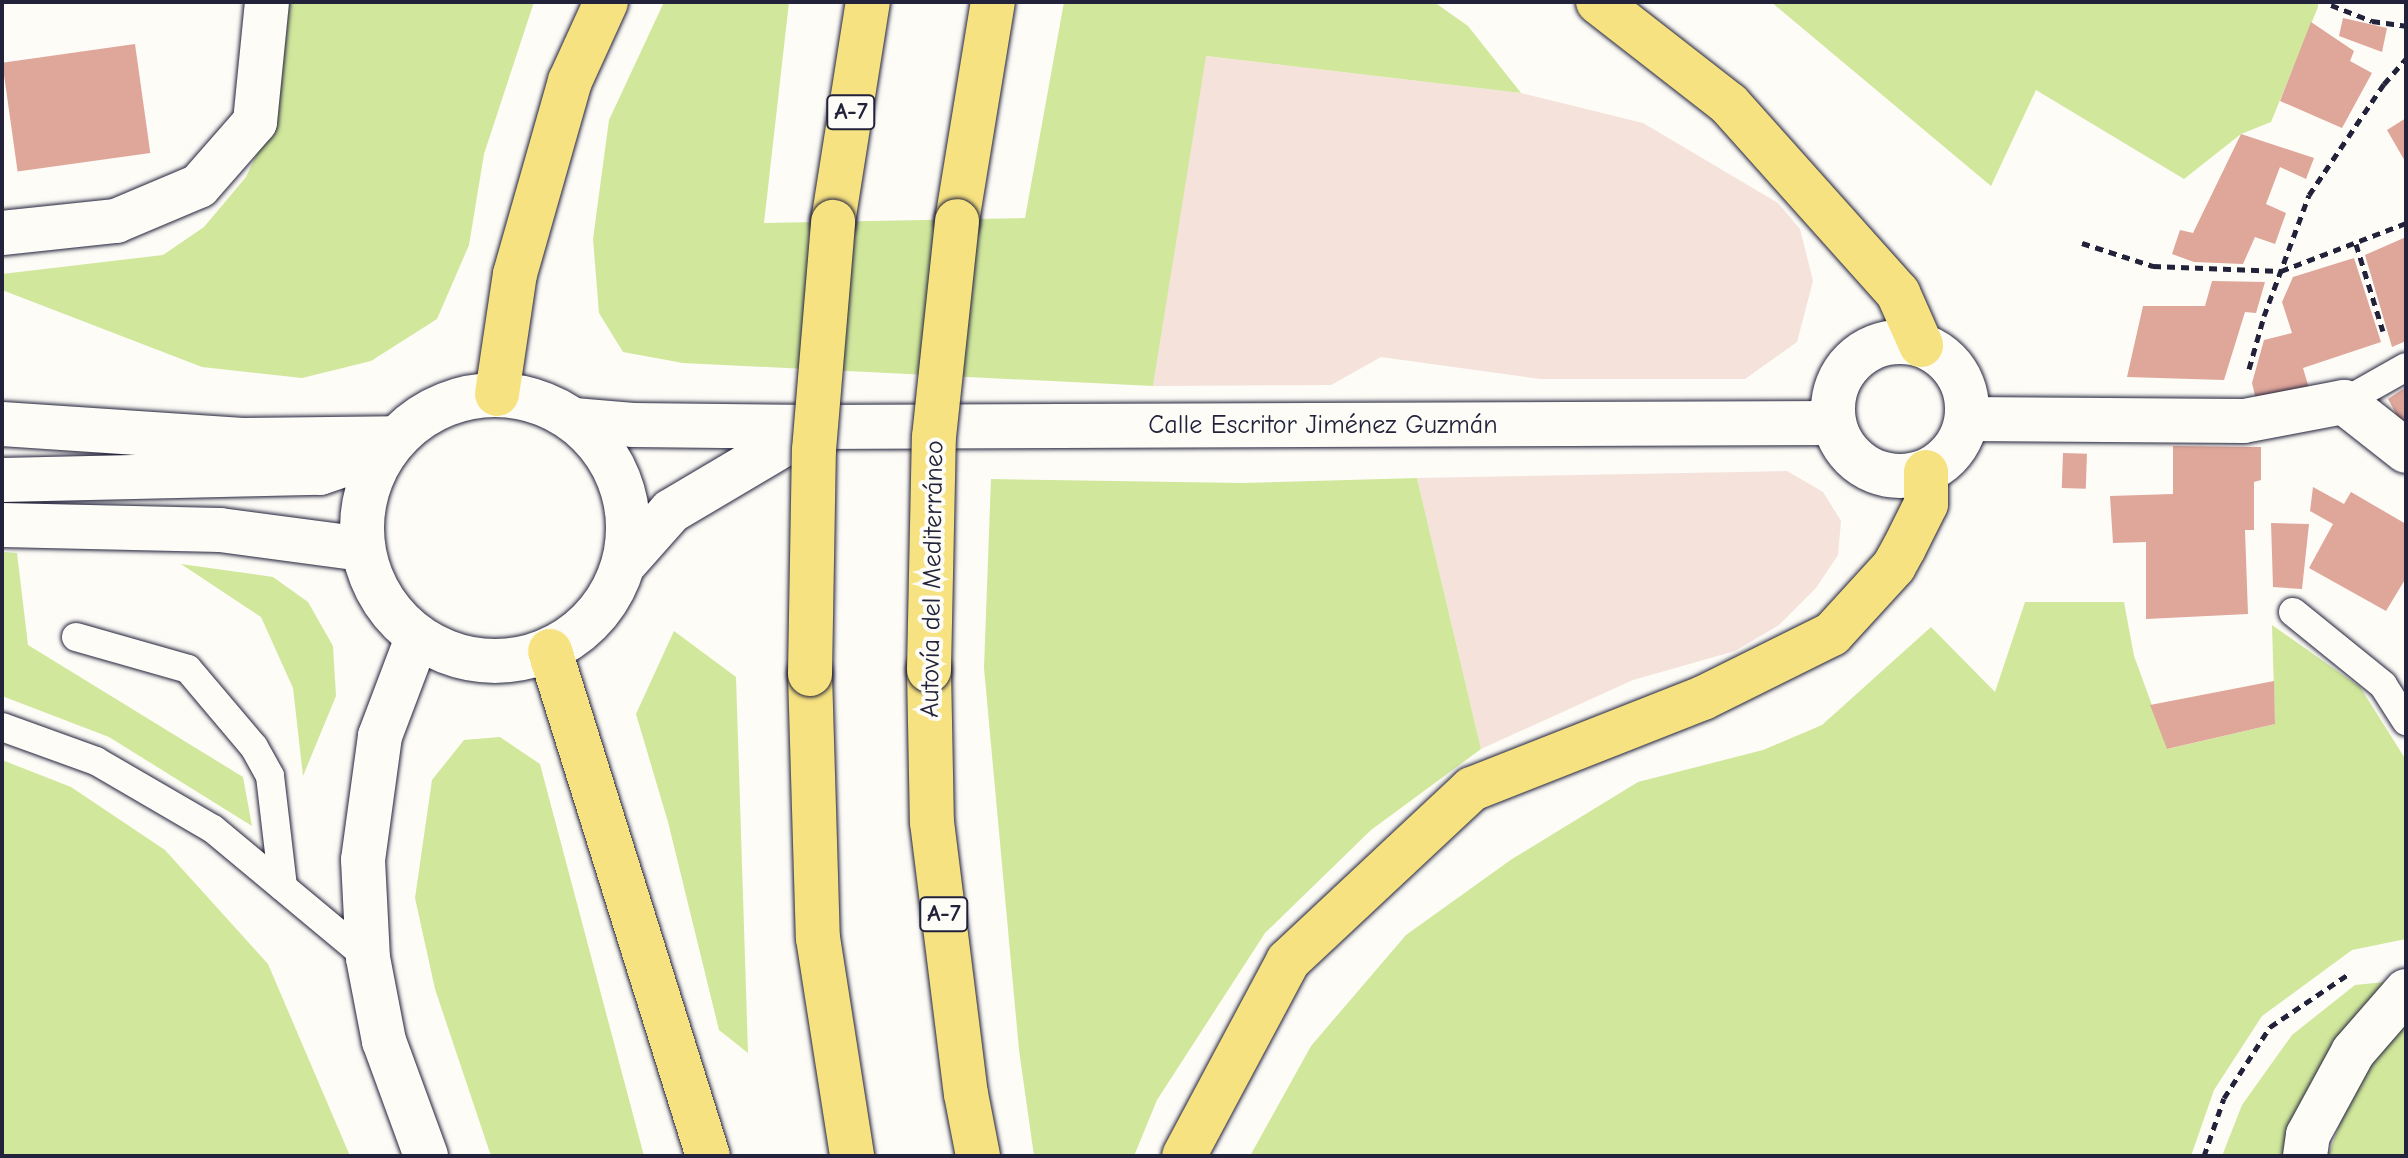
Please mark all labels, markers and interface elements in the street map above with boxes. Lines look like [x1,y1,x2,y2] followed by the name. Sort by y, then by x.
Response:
[825,92,877,132] road number: A-7
[1148,410,1498,442] street label: Calle Escritor Jiménez Guzmán
[915,440,951,718] street label: Autovía del Mediterráneo
[918,894,970,934] road number: A-7

